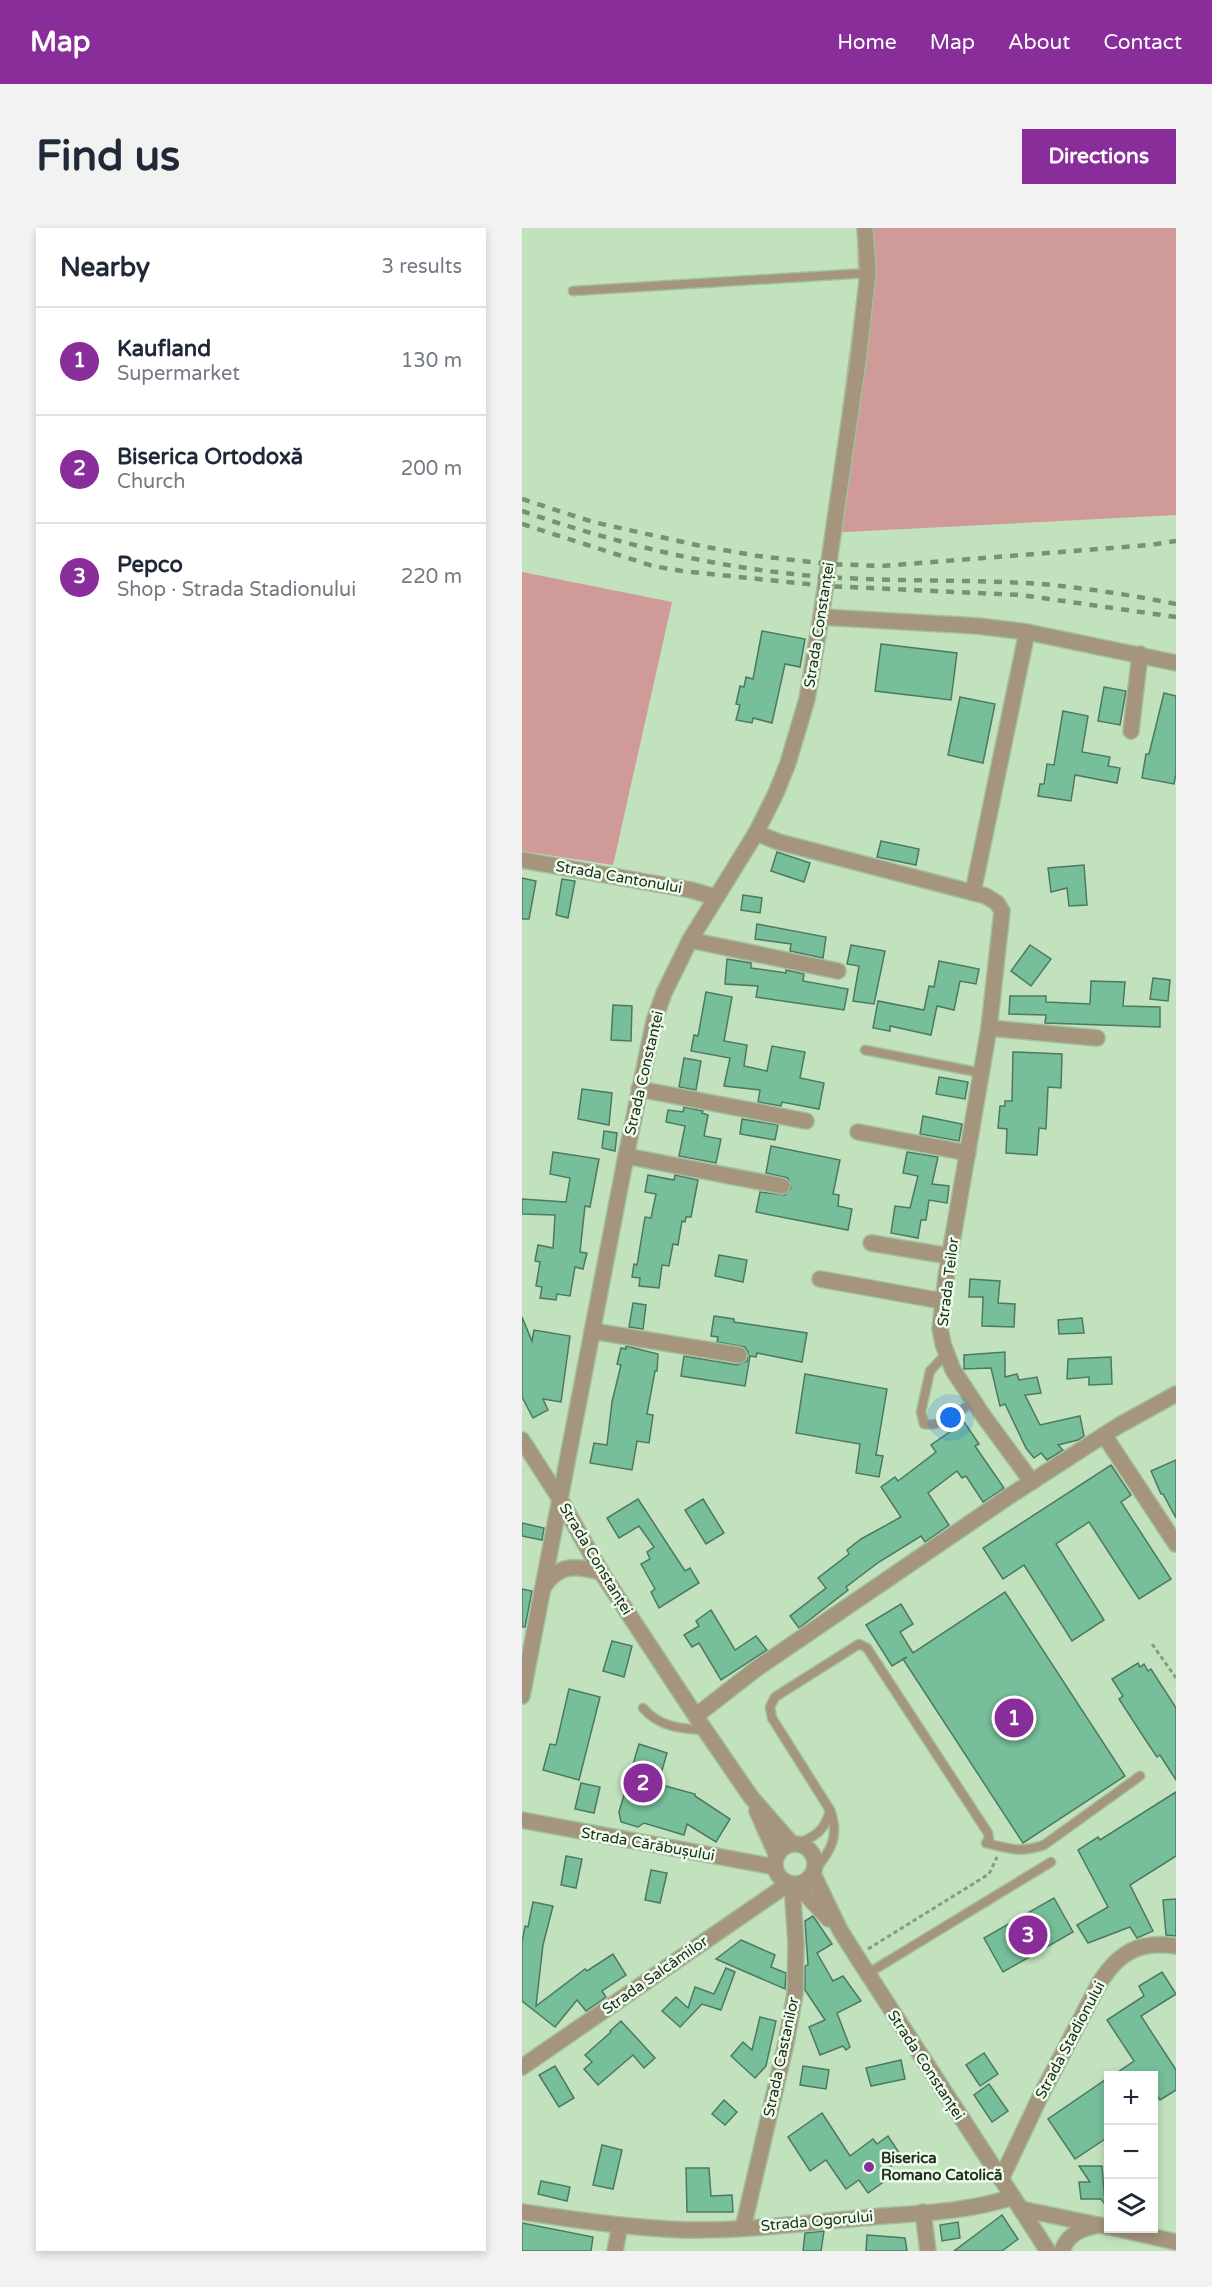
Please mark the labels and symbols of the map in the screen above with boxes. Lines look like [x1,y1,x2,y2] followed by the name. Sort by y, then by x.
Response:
[800,561,838,689] street label: Strada Constanței
[554,857,684,897] street label: Strada Cantonului
[621,1009,667,1137] street label: Strada Constanței
[934,1236,962,1328] street label: Strada Teilor
[936,1403,965,1432] your location
[556,1500,636,1618] street label: Strada Constanței
[994,1696,1034,1740] pin: 1
[624,1760,662,1806] pin: 2
[580,1823,716,1865] street label: Strada Cărăbușului
[1008,1912,1048,1958] pin: 3
[599,1932,711,2018] street label: Strada Salcâmilor
[1031,1978,1109,2102] street label: Strada Stadionului
[759,1995,803,2119] street label: Strada Castanilor
[884,2007,968,2123] street label: Strada Constanței
[881,2149,1002,2184] place label: Biserica Romano Catolică
[862,2160,876,2174] marker: Biserica Romano Catolică
[760,2207,874,2235] street label: Strada Ogorului

